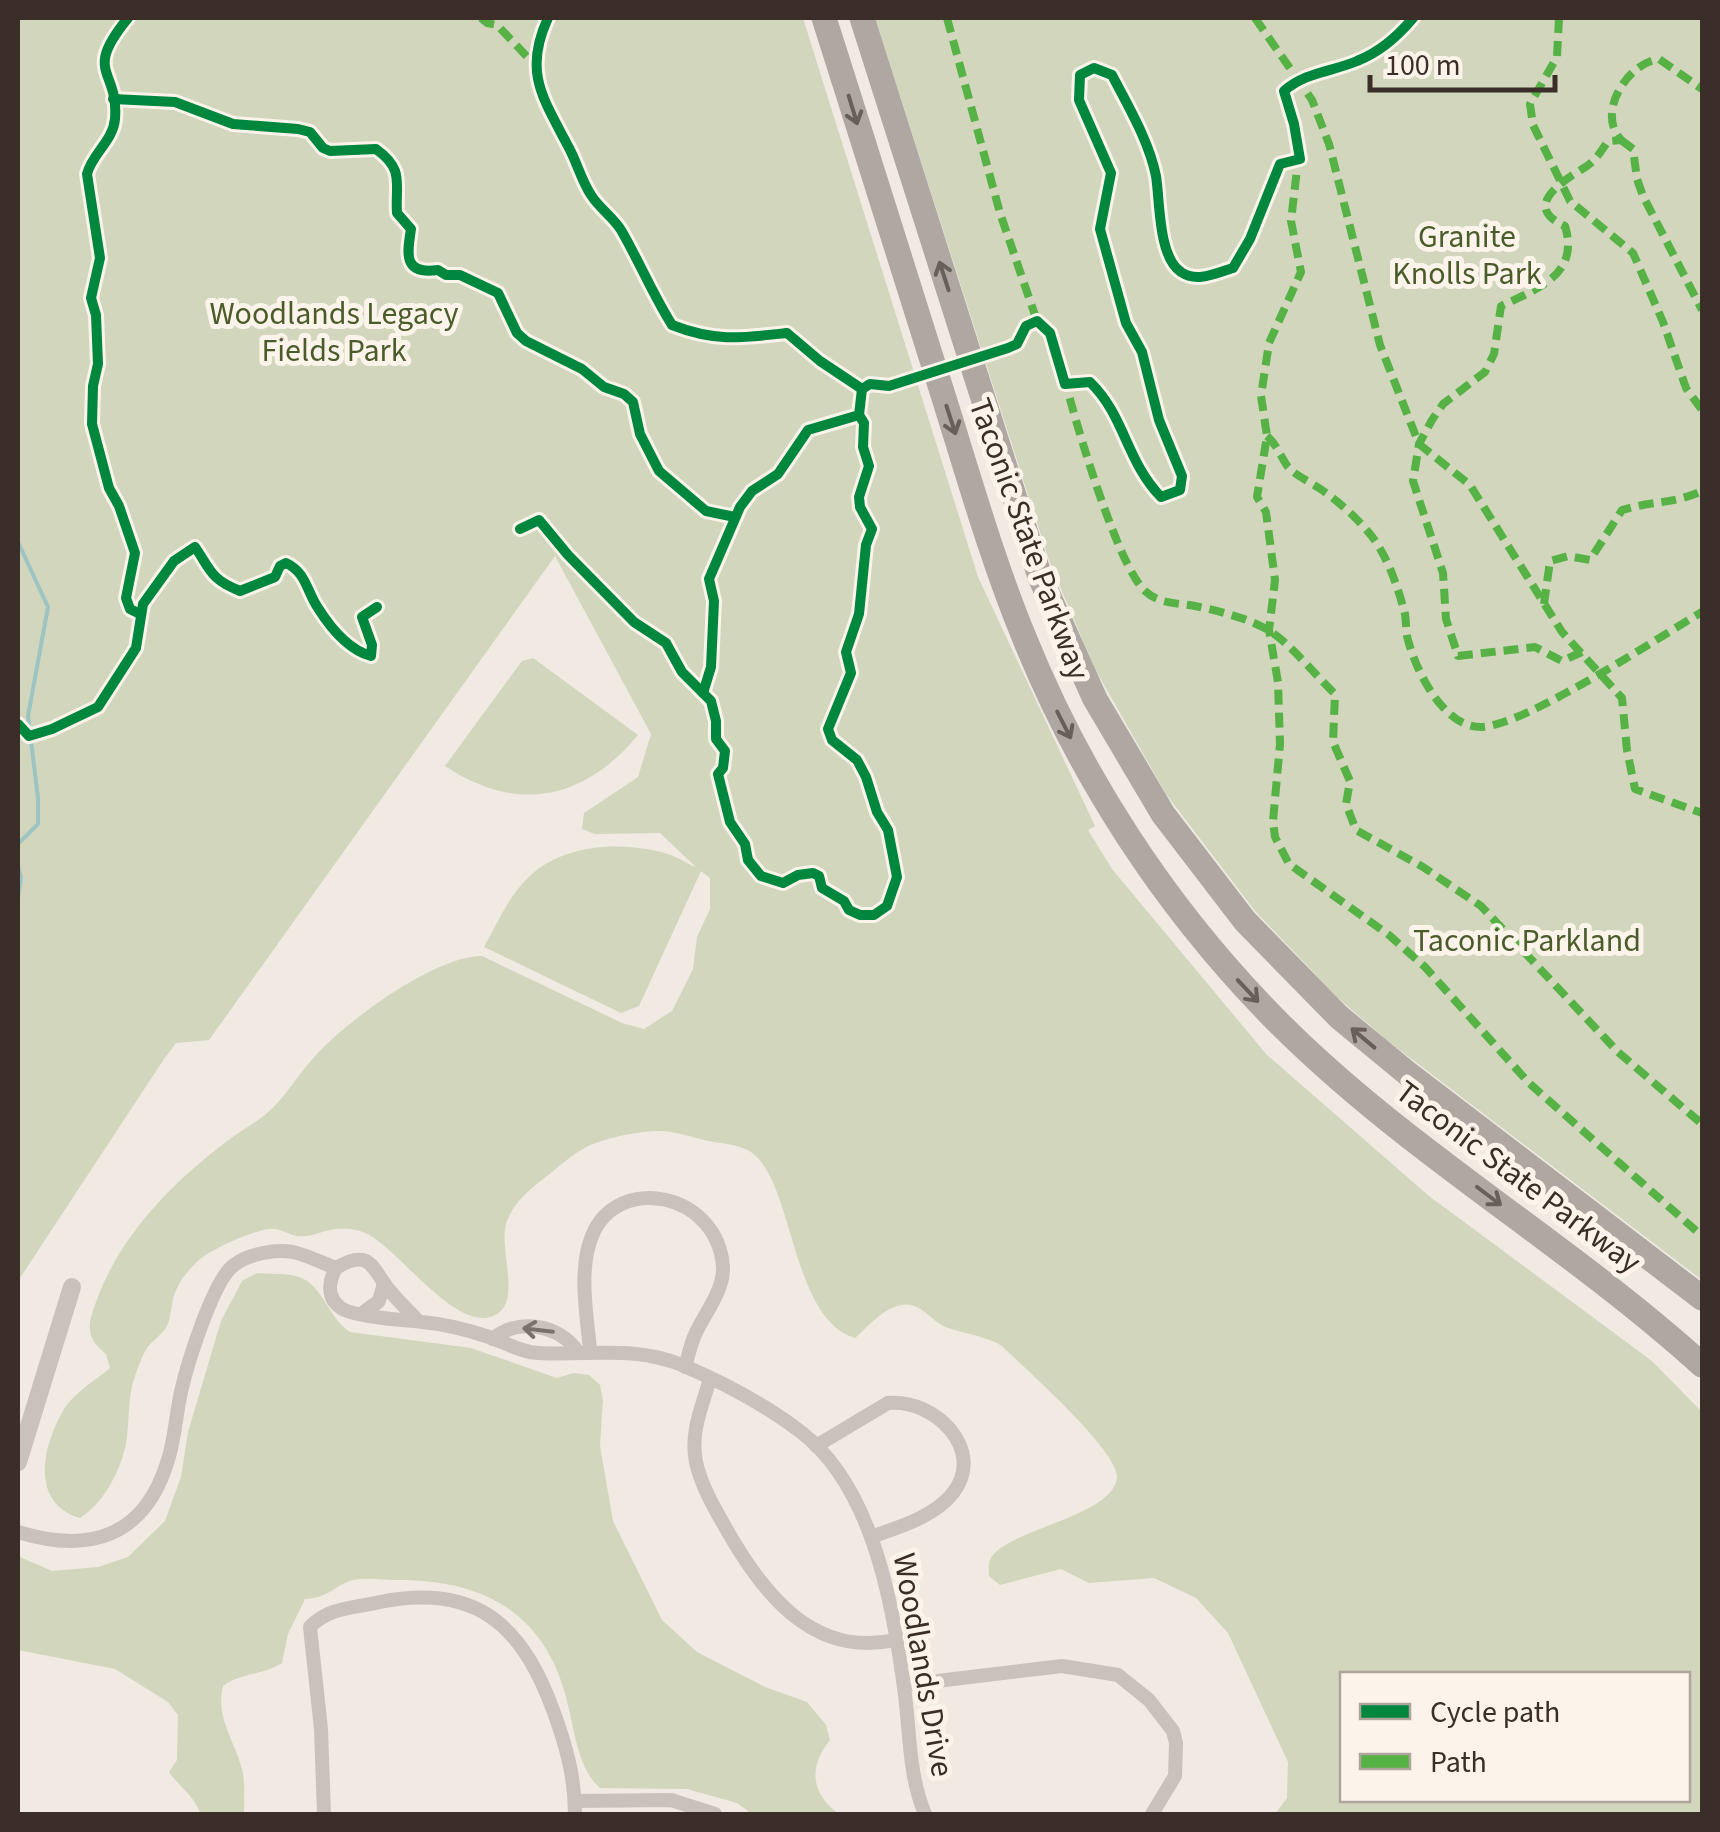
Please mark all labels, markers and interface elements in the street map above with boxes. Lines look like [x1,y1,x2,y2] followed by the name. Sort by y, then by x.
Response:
[1370,30,1555,92] scale bar
[1385,44,1461,87] text: 100 m
[846,94,864,126] one-way arrow
[1392,214,1542,297] park label: Granite Knolls Park
[934,261,952,293] one-way arrow
[209,291,459,374] park label: Woodlands Legacy Fields Park
[957,392,1101,686] street label: Taconic State Parkway
[943,404,961,436] one-way arrow
[1055,709,1074,739] one-way arrow
[1413,918,1641,964] park label: Taconic Parkland
[1236,978,1259,1003] one-way arrow
[1351,1028,1377,1050] one-way arrow
[1386,1069,1650,1285] street label: Taconic State Parkway
[1475,1186,1502,1207] one-way arrow
[522,1320,554,1338] one-way arrow
[881,1550,965,1780] street label: Woodlands Drive
[1340,1672,1690,1802] legend
[1430,1691,1560,1734] text: Cycle path
[1430,1741,1487,1784] text: Path

